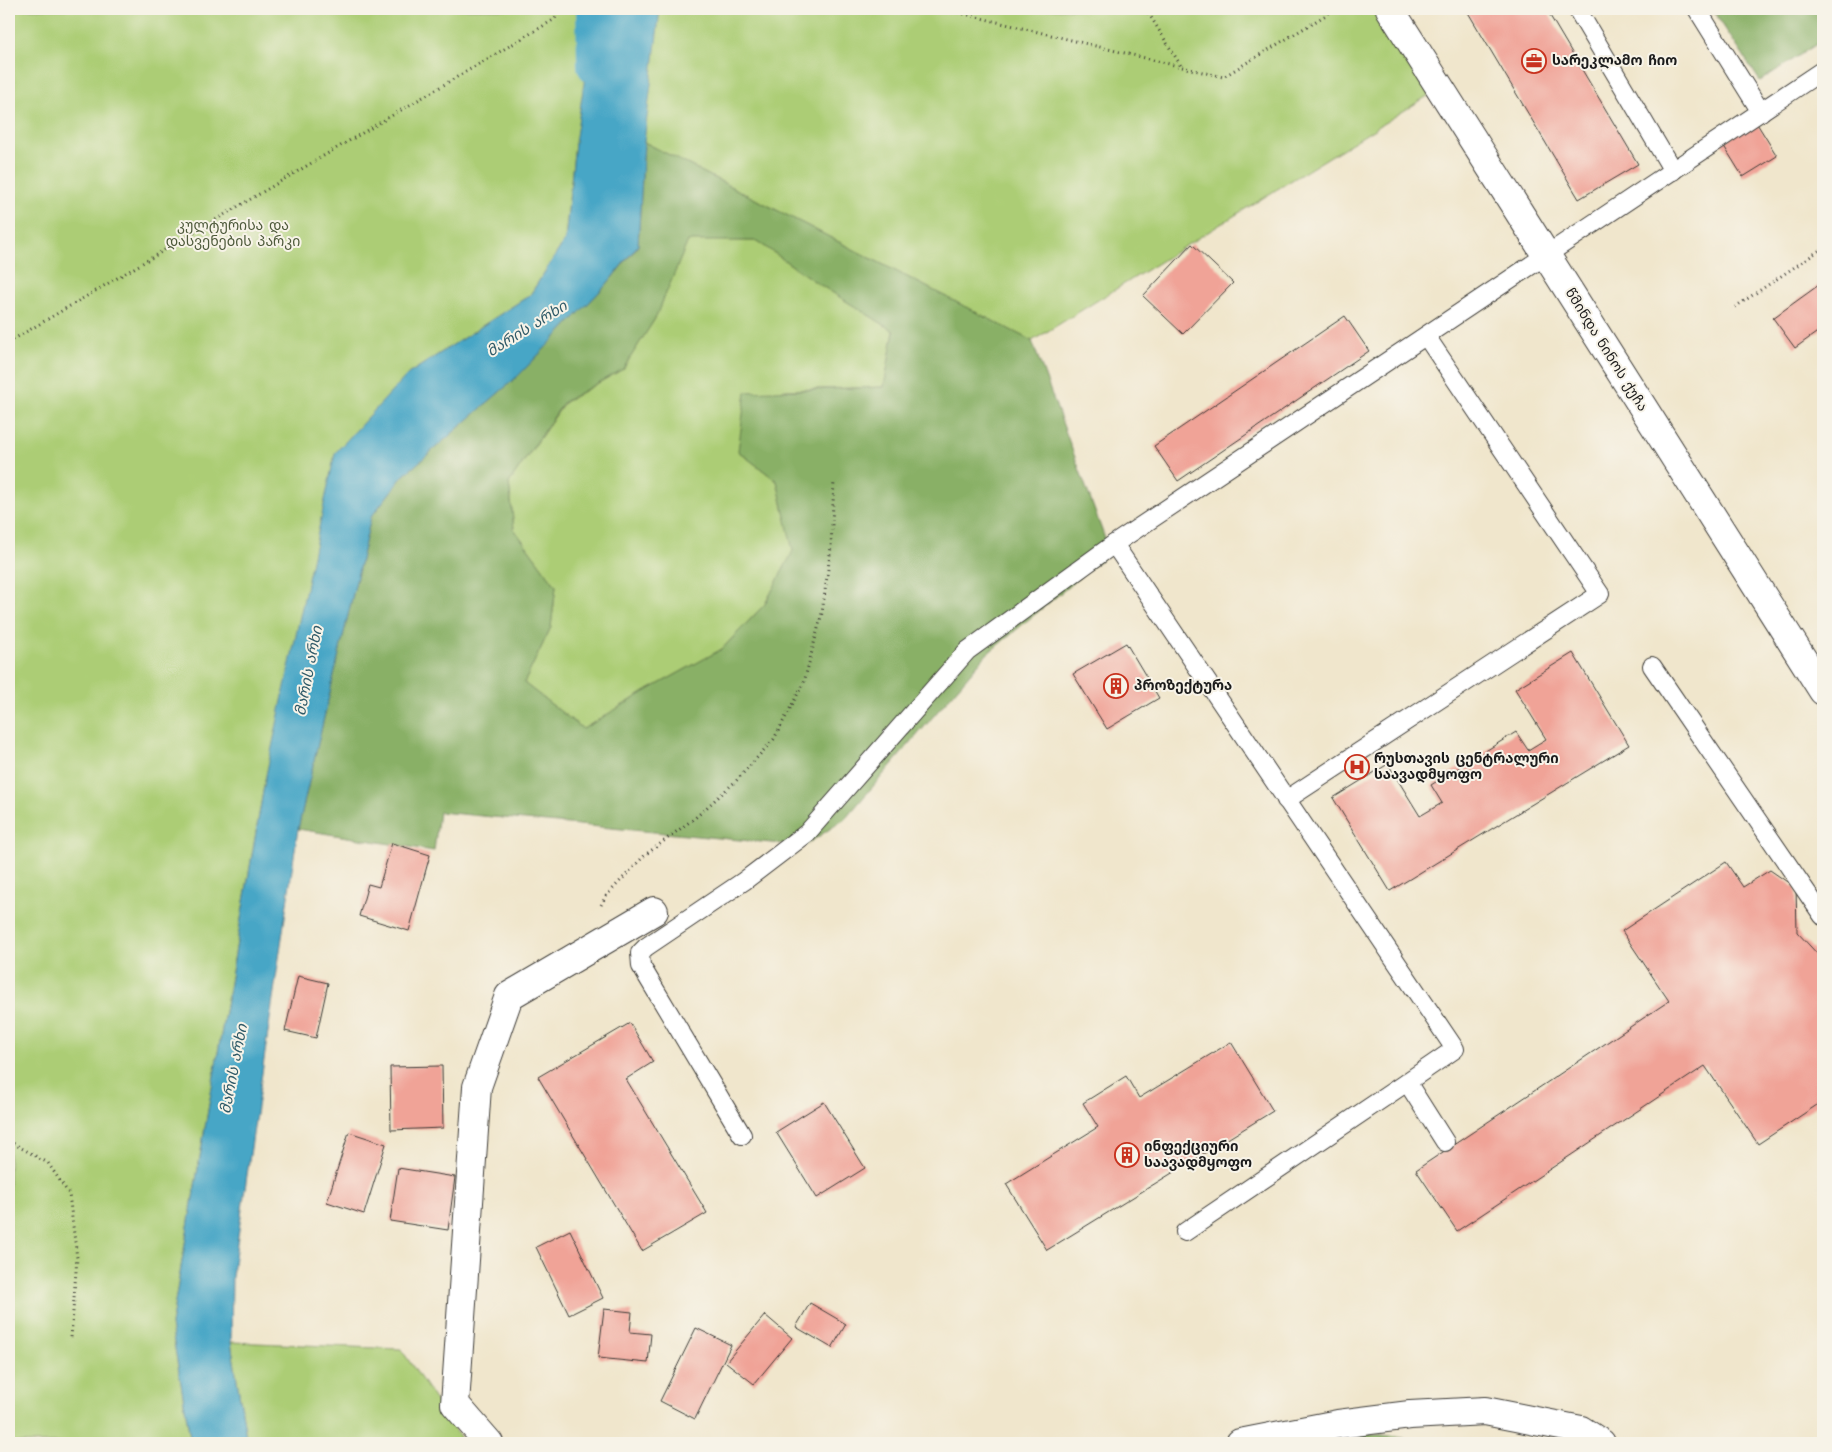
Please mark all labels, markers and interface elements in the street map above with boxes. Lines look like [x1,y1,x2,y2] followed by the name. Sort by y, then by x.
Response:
[1521,48,1547,74] office icon: სარეკლამო ჩიო
[1552,51,1677,71] place label: სარეკლამო ჩიო
[166,216,300,252] park label: კულტურისა და დასვენების პარკი
[1560,284,1652,416] street label: წმინდა ნინოს ქუჩა
[483,295,572,362] water label: მარის არხი
[290,623,328,718] water label: მარის არხი
[1103,673,1129,699] building icon: პროზექტურა
[1134,676,1232,696] place label: პროზექტურა
[1374,749,1559,785] place label: რუსთავის ცენტრალური საავადმყოფო
[1344,754,1370,780] hospital icon: რუსთავის ცენტრალური საავადმყოფო
[215,1021,253,1116] water label: მარის არხი
[1144,1137,1252,1173] place label: ინფექციური საავადმყოფო
[1114,1142,1140,1168] building icon: ინფექციური საავადმყოფო

